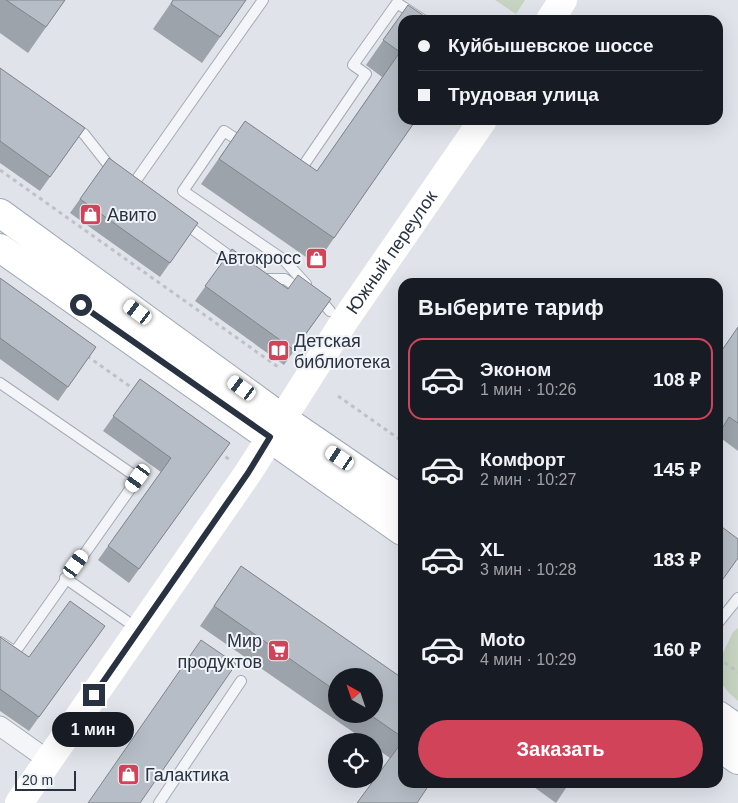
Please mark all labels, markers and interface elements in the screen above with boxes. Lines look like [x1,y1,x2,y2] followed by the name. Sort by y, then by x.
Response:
[448,35,654,56] text: Куйбышевское шоссе
[448,84,599,105] text: Трудовая улица
[342,187,441,318] street label: Южный переулок
[79,203,103,227] shop icon: Авито
[107,205,157,225] place label: Авито
[305,246,329,270] shop icon: Автокросс
[216,248,301,268] place label: Автокросс
[70,294,92,316] route start
[418,295,604,320] text: Выберите тариф
[121,297,154,327] car
[294,331,391,372] place label: Детская библиотека
[266,339,290,363] library icon: Детская библиотека
[420,357,465,402] icon: car
[480,359,551,380] text: Эконом
[653,369,701,390] text: 108 ₽
[225,373,258,403] car
[480,381,576,398] text: 1 мин · 10:26
[323,443,356,473] car
[420,447,465,492] icon: car
[480,449,565,470] text: Комфорт
[653,459,701,480] text: 145 ₽
[123,461,152,495] car
[480,471,576,488] text: 2 мин · 10:27
[420,537,465,582] icon: car
[480,539,504,560] text: XL
[61,547,90,581] car
[653,549,701,570] text: 183 ₽
[480,561,576,578] text: 3 мин · 10:28
[420,627,465,672] icon: car
[480,629,525,650] text: Moto
[177,631,262,672] place label: Мир продуктов
[266,639,290,663] supermarket icon: Мир продуктов
[653,639,701,660] text: 160 ₽
[480,651,576,668] text: 4 мин · 10:29
[328,668,382,722] north arrow
[328,668,383,788] map controls
[83,684,105,706] route end
[53,712,135,748] callout: 1 мин
[418,720,703,778] button: Заказать
[71,721,115,738] text: 1 мин
[328,733,383,788] button: locate
[117,763,141,787] shop icon: Галактика
[145,765,230,785] place label: Галактика
[15,768,76,791] scale bar
[22,772,53,788] text: 20 m

